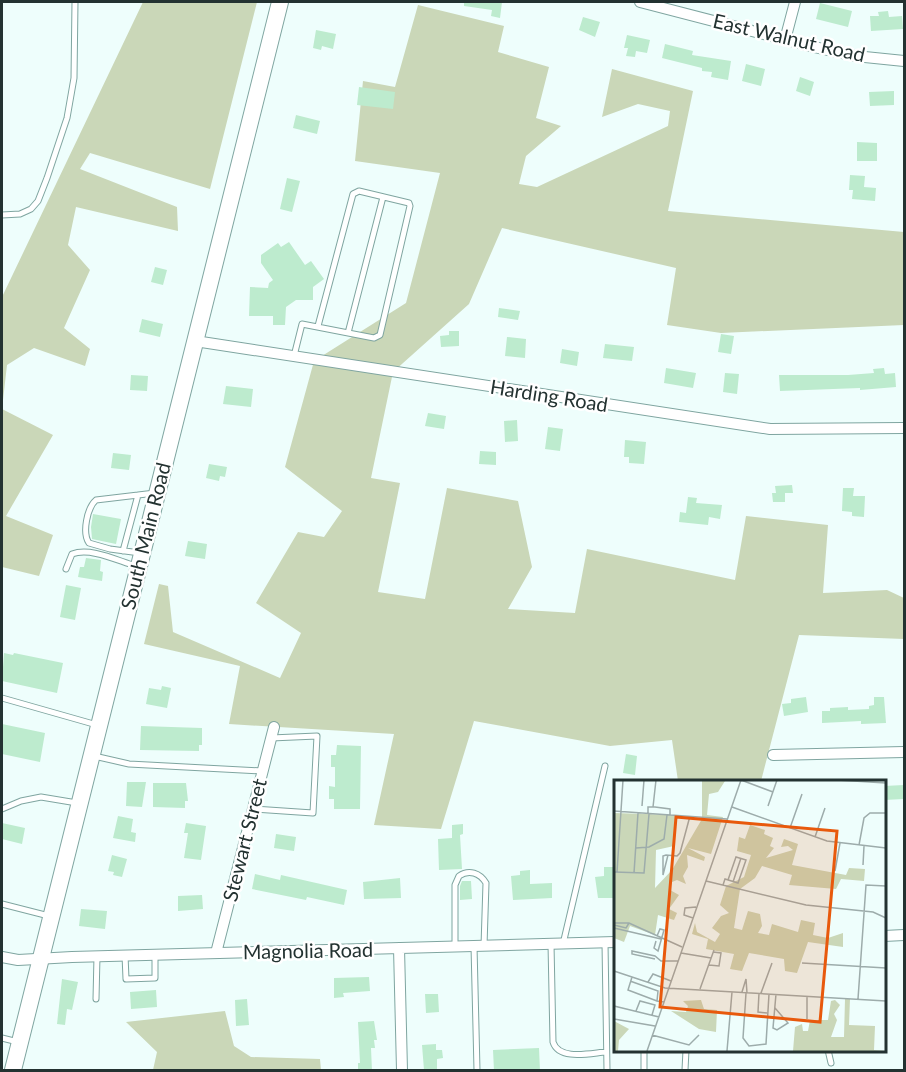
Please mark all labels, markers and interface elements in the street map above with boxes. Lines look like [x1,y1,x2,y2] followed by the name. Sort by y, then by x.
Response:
[711,8,868,66] street label: East Walnut Road
[489,374,610,416] street label: Harding Road
[115,460,175,612] street label: South Main Road
[217,776,271,904] street label: Stewart Street
[614,780,885,1051] inset map
[243,937,373,963] street label: Magnolia Road

